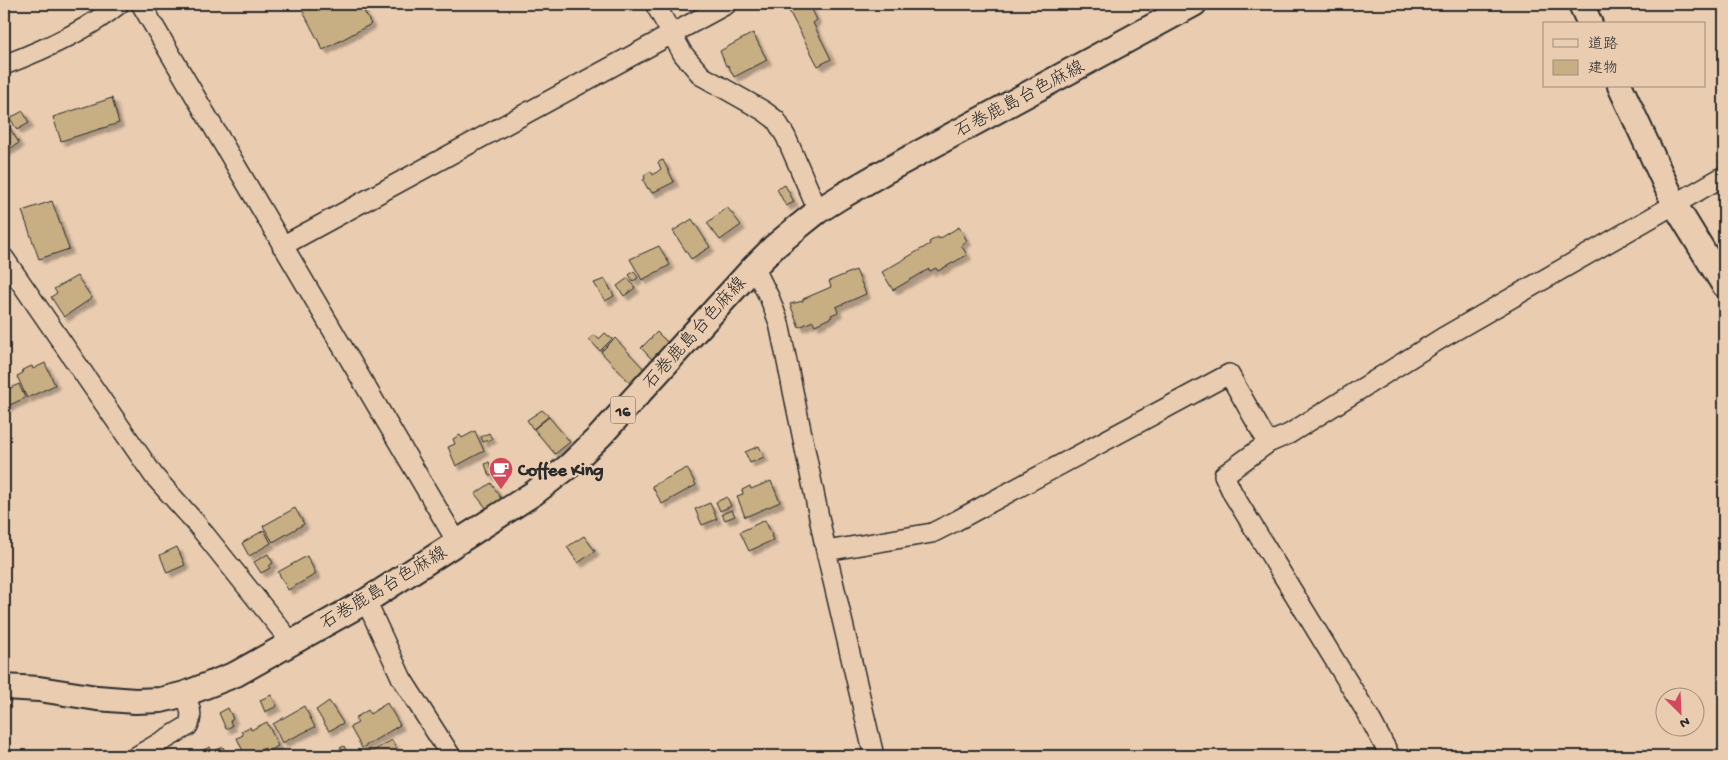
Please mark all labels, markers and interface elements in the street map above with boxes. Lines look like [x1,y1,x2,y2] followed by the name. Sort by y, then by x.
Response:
[1543,22,1706,88] legend
[1588,36,1618,54] text: 道路
[951,56,1089,143] street label: 石巻鹿島台色麻線
[1588,60,1618,78] text: 建物
[639,272,752,394] street label: 石巻鹿島台色麻線
[610,396,636,424] road number: 16
[488,456,514,490] cafe icon: Coffee King
[517,461,604,482] place label: Coffee King
[317,542,451,635] street label: 石巻鹿島台色麻線
[1656,688,1706,738] north arrow
[1677,712,1692,731] text: N

